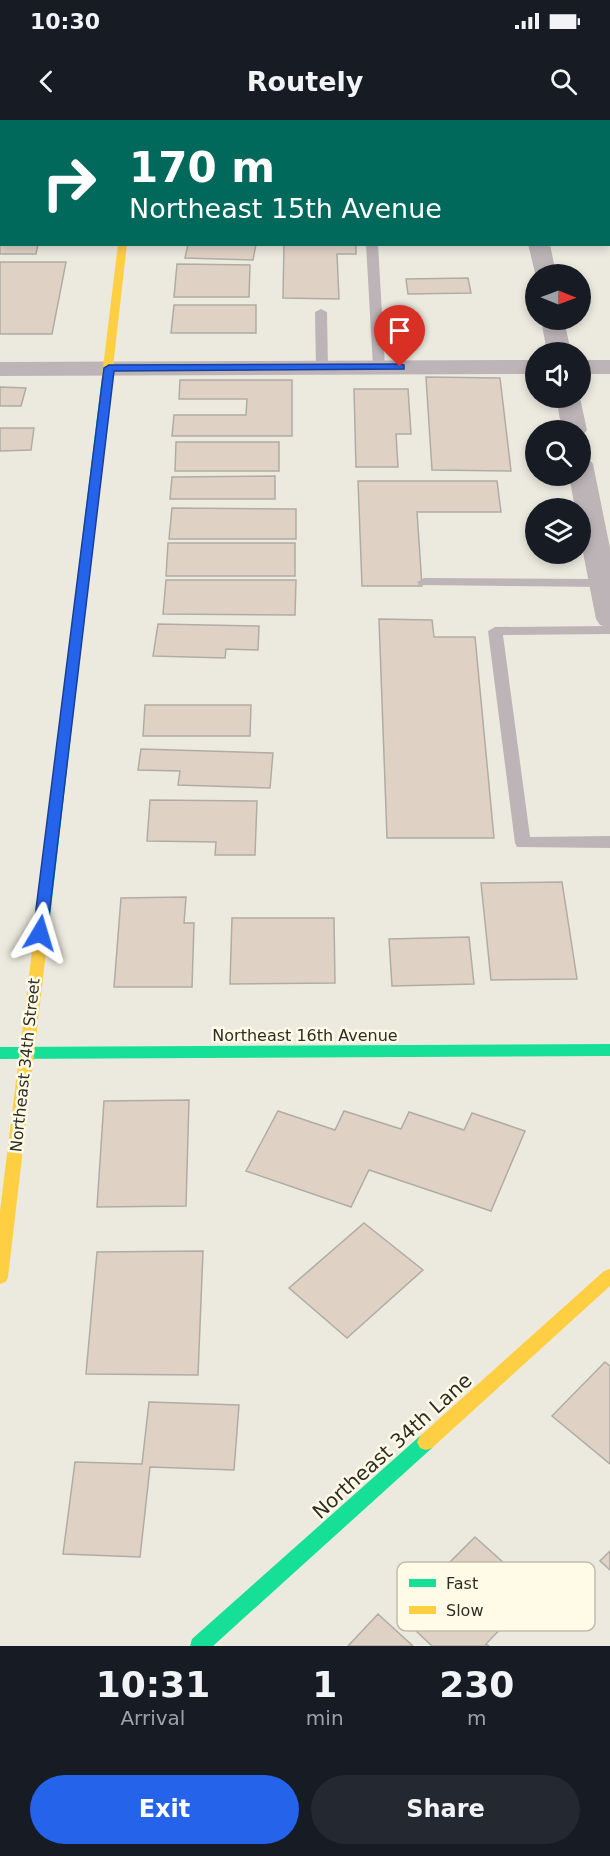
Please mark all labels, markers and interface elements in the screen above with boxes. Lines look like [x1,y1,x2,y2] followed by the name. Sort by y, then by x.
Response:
[30,9,100,34] text: 10:30
[30,65,63,98] icon: back
[547,65,580,98] icon: search
[247,66,363,97] text: Routely
[129,143,275,192] text: 170 m
[30,144,108,222] icon: right
[129,193,442,224] text: Northeast 15th Avenue
[525,264,591,330] north arrow
[525,264,591,564] map controls
[374,305,425,367] pin
[383,314,416,347] icon: arrive
[525,342,591,408] button: sound
[525,420,591,486] button: search
[525,498,591,564] button: layers
[8,901,72,965] position arrow
[6,977,44,1153] street label: Northeast 34th Street
[212,1026,398,1045] street label: Northeast 16th Avenue
[307,1368,477,1524] street label: Northeast 34th Lane
[397,1562,595,1631] legend
[446,1574,478,1593] text: Fast
[446,1601,483,1620] text: Slow
[96,1664,210,1705] text: 10:31
[312,1664,337,1705] text: 1
[439,1664,514,1705] text: 230
[120,1706,185,1730] text: Arrival
[306,1706,344,1730] text: min
[467,1706,487,1730] text: m
[30,1775,299,1844] button: Exit
[311,1775,580,1844] button: Share

